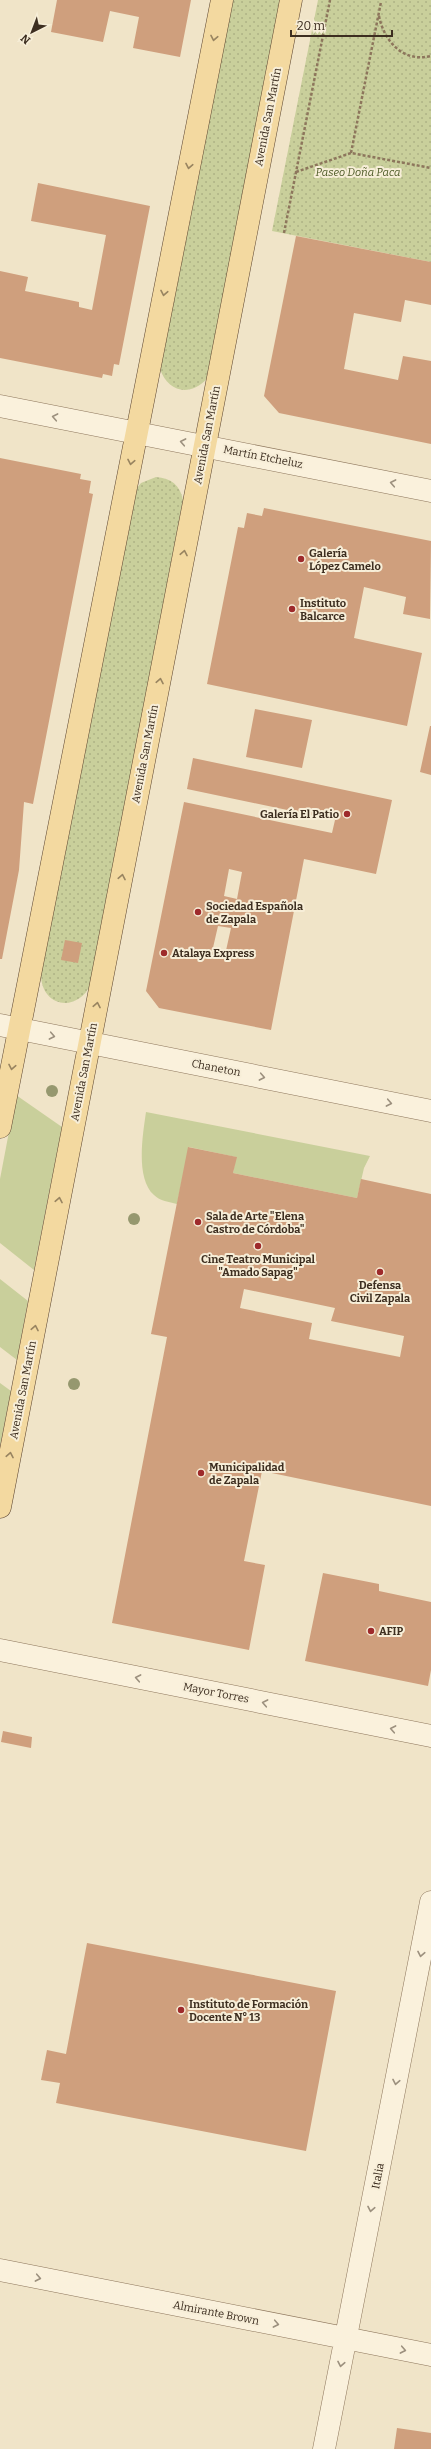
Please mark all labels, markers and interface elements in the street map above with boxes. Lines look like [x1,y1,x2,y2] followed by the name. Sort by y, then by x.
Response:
[12,12,52,52] north arrow
[291,12,392,38] scale bar
[297,19,326,33] text: 20 m
[18,31,33,47] text: N
[211,35,219,41] one-way arrow
[252,67,284,167] street label: Avenida San Martín
[186,163,194,169] one-way arrow
[316,166,400,179] park label: Paseo Doña Paca
[161,290,169,297] one-way arrow
[191,385,223,485] street label: Avenida San Martín
[52,413,58,421] one-way arrow
[180,438,186,446] one-way arrow
[222,443,304,471] street label: Martín Etcheluz
[127,459,136,465] one-way arrow
[390,480,396,488] one-way arrow
[309,547,381,573] place label: Galería López Camelo
[180,550,188,556] one-way arrow
[296,554,306,564] marker: Galería López Camelo
[300,597,346,623] place label: Instituto Balcarce
[287,604,297,614] marker: Instituto Balcarce
[155,678,163,684] one-way arrow
[129,704,161,804] street label: Avenida San Martín
[260,808,339,821] place label: Galería El Patio
[342,809,352,819] marker: Galería El Patio
[117,874,125,880] one-way arrow
[206,900,304,926] place label: Sociedad Española de Zapala
[193,907,203,917] marker: Sociedad Española de Zapala
[172,947,255,960] place label: Atalaya Express
[159,948,169,958] marker: Atalaya Express
[92,1002,101,1008] one-way arrow
[68,1022,100,1122] street label: Avenida San Martín
[49,1031,55,1039] one-way arrow
[190,1057,242,1079] street label: Chaneton
[8,1064,16,1071] one-way arrow
[259,1073,265,1081] one-way arrow
[386,1098,393,1106] one-way arrow
[55,1197,63,1203] one-way arrow
[206,1210,305,1236] place label: Sala de Arte "Elena Castro de Córdoba"
[193,1217,203,1227] marker: Sala de Arte "Elena Castro de Córdoba"
[253,1241,263,1251] marker: Cine Teatro Municipal "Amado Sapag"
[201,1253,316,1279] place label: Cine Teatro Municipal "Amado Sapag"
[375,1267,385,1277] marker: Defensa Civil Zapala
[350,1279,411,1305] place label: Defensa Civil Zapala
[30,1324,38,1331] one-way arrow
[7,1340,39,1440] street label: Avenida San Martín
[5,1452,14,1458] one-way arrow
[209,1461,285,1487] place label: Municipalidad de Zapala
[196,1468,206,1478] marker: Municipalidad de Zapala
[379,1625,404,1638] place label: AFIP
[366,1626,376,1636] marker: AFIP
[135,1674,141,1682] one-way arrow
[182,1680,250,1706] street label: Mayor Torres
[262,1700,268,1708] one-way arrow
[390,1725,396,1733] one-way arrow
[417,1951,426,1957] one-way arrow
[189,1998,308,2024] place label: Instituto de Formación Docente N° 13
[176,2005,186,2015] marker: Instituto de Formación Docente N° 13
[392,2079,401,2085] one-way arrow
[369,2162,387,2190] street label: Italia
[368,2206,376,2212] one-way arrow
[35,2273,41,2281] one-way arrow
[172,2298,260,2328] street label: Almirante Brown
[273,2320,279,2328] one-way arrow
[400,2345,406,2353] one-way arrow
[337,2361,346,2368] one-way arrow

